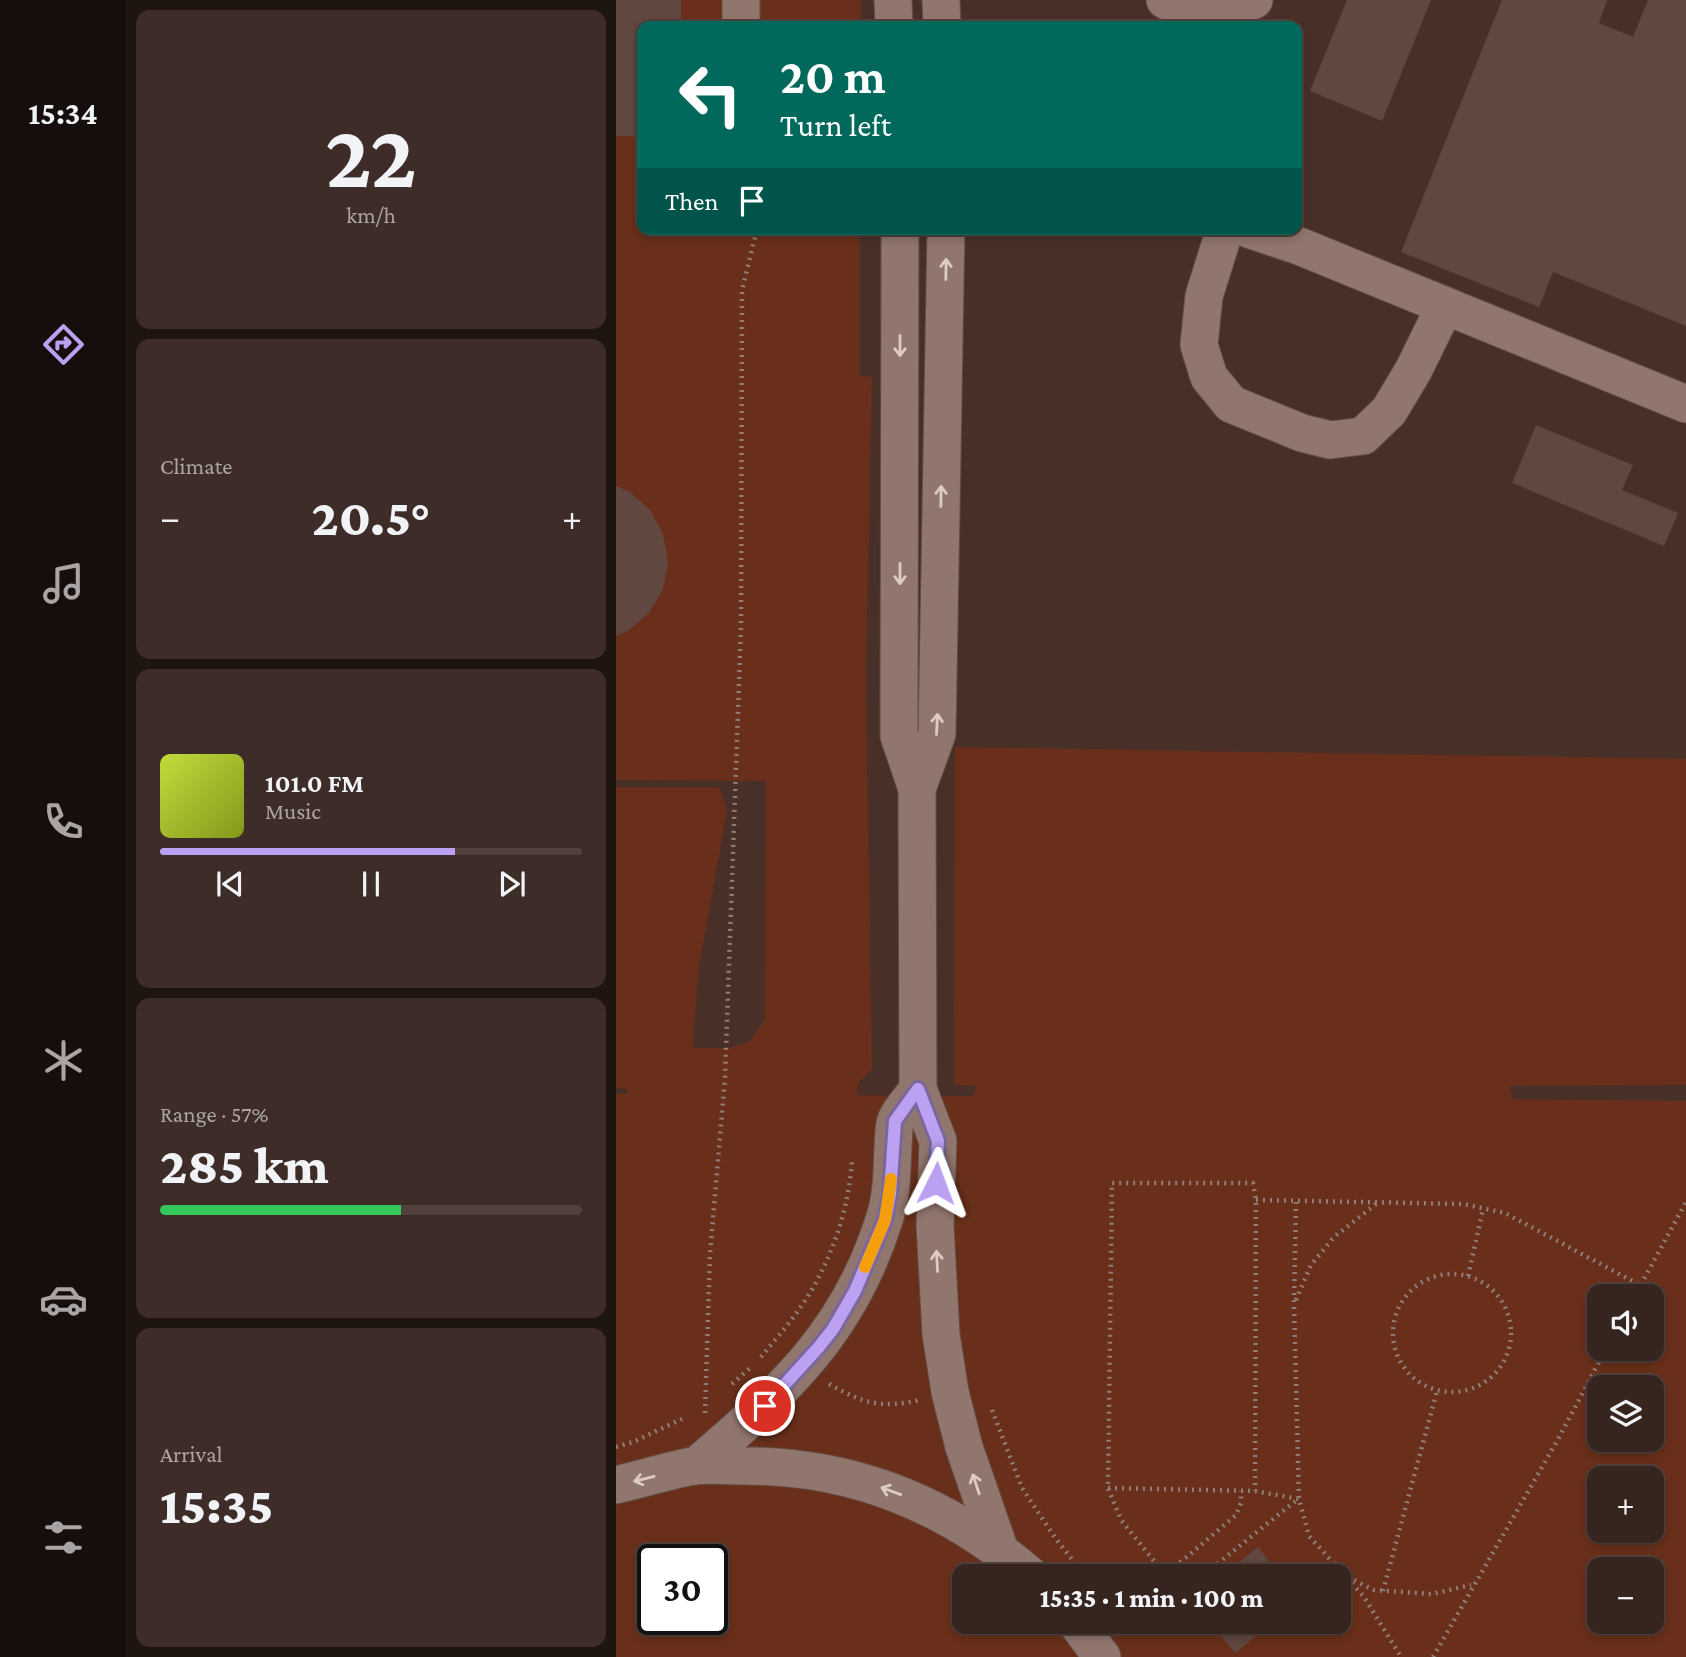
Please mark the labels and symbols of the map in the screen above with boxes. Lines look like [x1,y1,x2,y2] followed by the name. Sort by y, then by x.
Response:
[939,258,952,281] one-way arrow
[893,335,907,358] one-way arrow
[935,485,948,508] one-way arrow
[893,562,907,585] one-way arrow
[930,713,943,736] one-way arrow
[899,1146,973,1220] position arrow
[930,1250,943,1273] one-way arrow
[735,1376,795,1436] pin
[633,1473,656,1486] one-way arrow
[969,1474,982,1496] one-way arrow
[880,1484,902,1497] one-way arrow
[637,1544,728,1635] speed limit sign: 30

